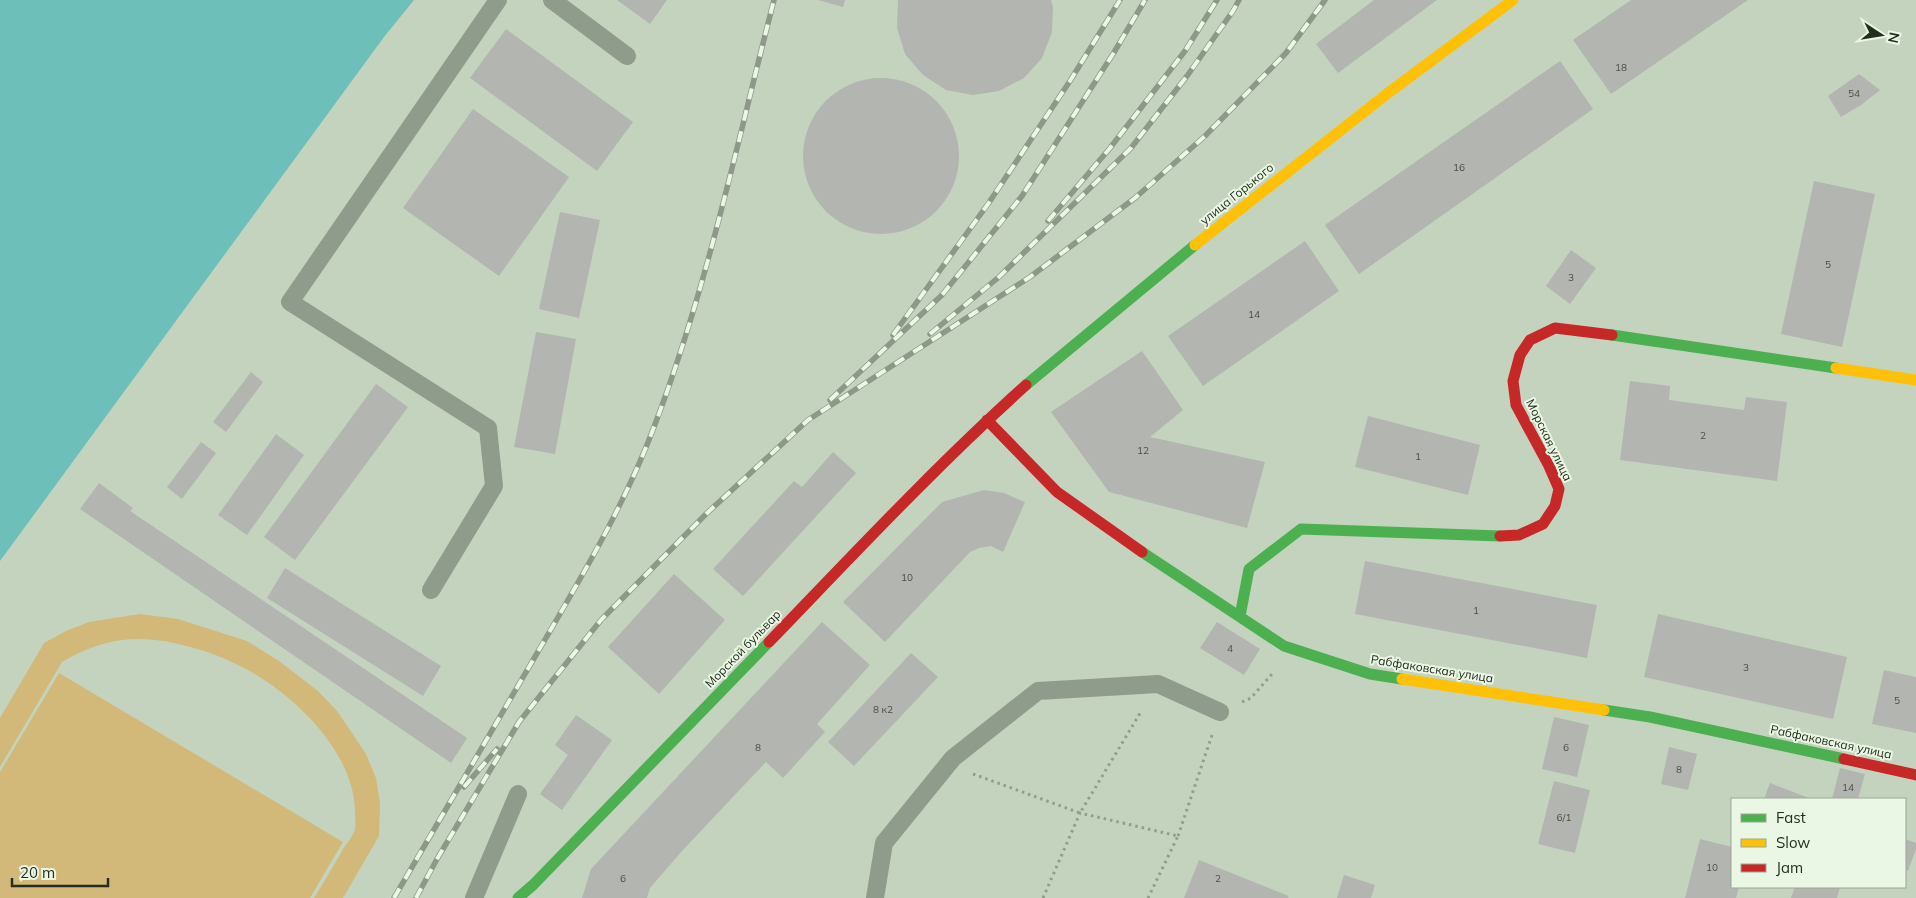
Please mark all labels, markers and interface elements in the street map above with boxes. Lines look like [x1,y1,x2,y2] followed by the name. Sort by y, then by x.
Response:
[1856,10,1906,60] north arrow
[1884,31,1904,45] text: N
[1615,61,1627,74] house number: 18
[1848,87,1860,100] house number: 54
[1197,159,1276,228] street label: улица Горького
[1453,161,1465,174] house number: 16
[1825,258,1831,271] house number: 5
[1568,271,1574,284] house number: 3
[1248,308,1260,321] house number: 14
[1523,396,1576,483] street label: Морская улица
[1700,429,1706,442] house number: 2
[1137,444,1149,457] house number: 12
[1415,450,1421,463] house number: 1
[901,571,913,584] house number: 10
[1473,604,1479,617] house number: 1
[702,607,784,691] street label: Морской бульвар
[1227,642,1233,655] house number: 4
[1370,651,1494,686] street label: Рабфаковская улица
[1743,661,1749,674] house number: 3
[1894,694,1900,707] house number: 5
[873,703,893,716] house number: 8 к2
[1769,721,1893,762] street label: Рабфаковская улица
[755,741,761,754] house number: 8
[1563,741,1569,754] house number: 6
[1676,763,1682,776] house number: 8
[1842,781,1854,794] house number: 14
[1731,798,1906,888] legend
[1776,808,1806,827] text: Fast
[1557,811,1571,824] house number: 6/1
[1776,833,1810,852] text: Slow
[12,856,109,888] scale bar
[1776,858,1803,877] text: Jam
[1706,861,1718,874] house number: 10
[20,863,55,882] text: 20 m
[620,872,626,885] house number: 6
[1215,872,1221,885] house number: 2

